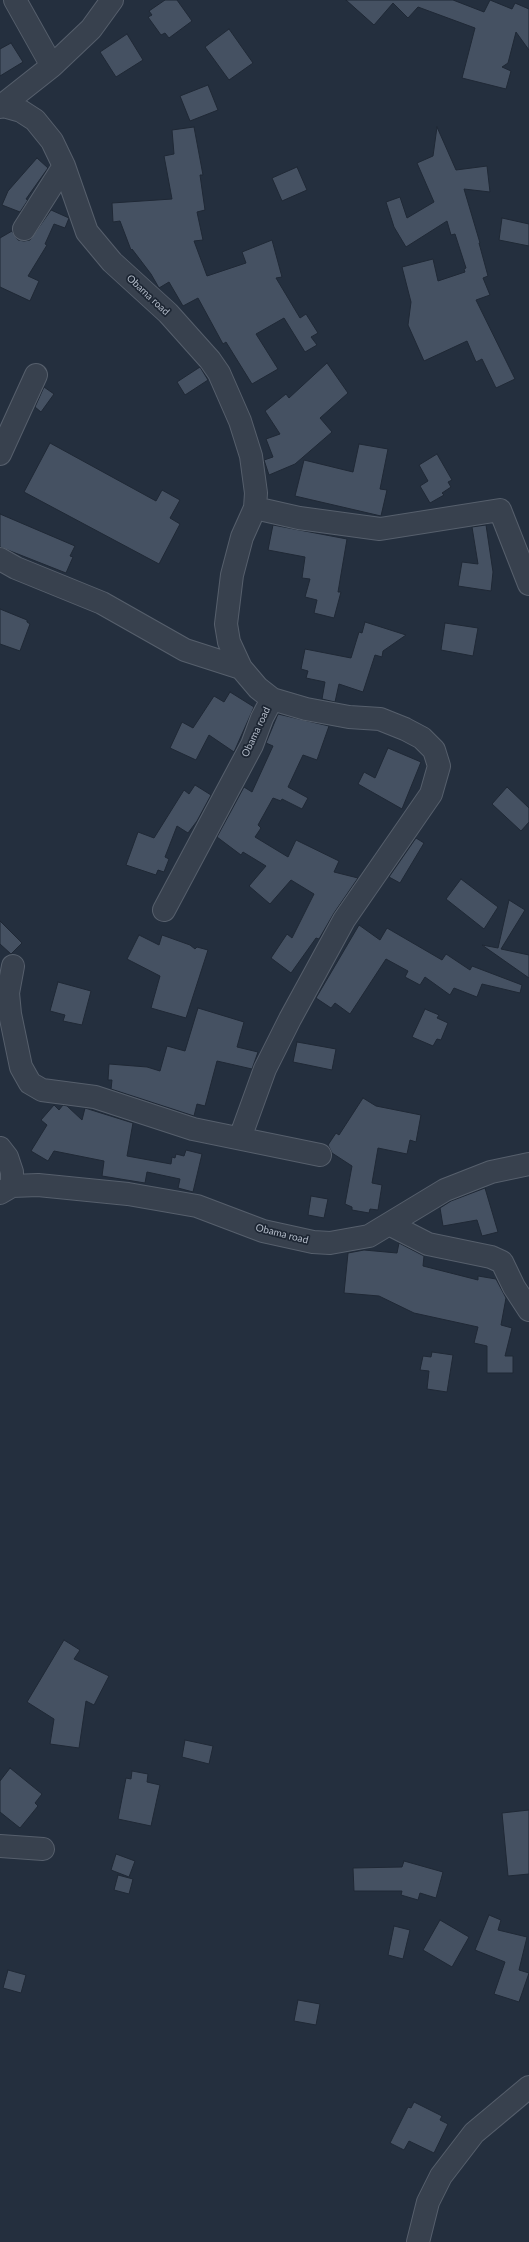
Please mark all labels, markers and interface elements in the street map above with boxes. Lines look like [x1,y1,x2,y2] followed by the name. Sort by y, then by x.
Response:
[124,272,172,318] street label: Obama road
[239,705,273,759] street label: Obama road
[254,1222,310,1246] street label: Obama road

